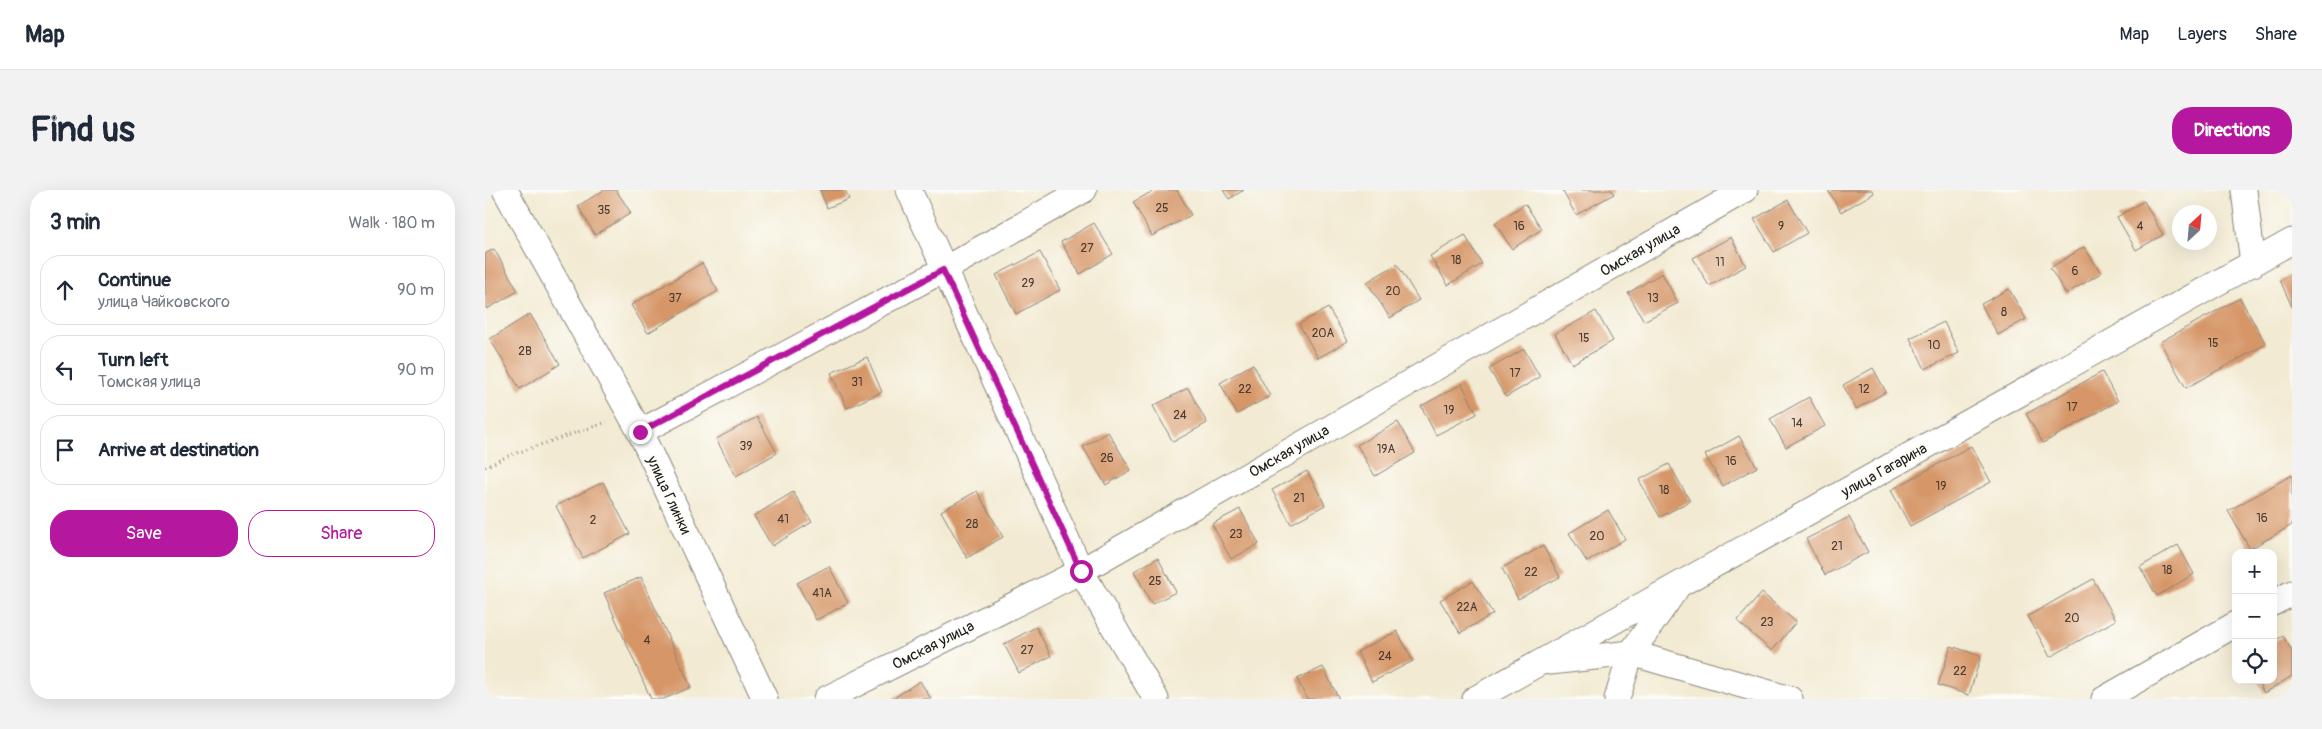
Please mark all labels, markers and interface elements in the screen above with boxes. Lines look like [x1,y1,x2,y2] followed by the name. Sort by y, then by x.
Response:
[25,20,65,49] text: Map
[2120,23,2149,46] text: Map
[2177,23,2227,46] text: Layers
[2255,23,2297,46] text: Share
[2172,107,2292,154] button: Directions
[30,108,135,152] text: Find us
[1155,201,1169,216] house number: 25
[597,203,611,218] house number: 35
[2172,205,2217,250] north arrow
[50,209,100,236] text: 3 min
[348,213,435,233] text: Walk · 180 m
[1513,219,1525,234] house number: 16
[1778,219,1784,234] house number: 9
[2137,219,2144,234] house number: 4
[1597,220,1684,281] street label: Омская улица
[1080,241,1094,256] house number: 27
[1451,253,1461,268] house number: 18
[1715,255,1725,270] house number: 11
[2072,264,2079,279] house number: 6
[98,268,171,292] text: Continue
[51,276,79,304] icon: ahead
[1022,276,1034,291] house number: 29
[397,280,434,300] text: 90 m
[1386,284,1400,299] house number: 20
[668,291,682,306] house number: 37
[1647,291,1659,306] house number: 13
[98,292,230,312] text: улица Чайковского
[2001,305,2007,320] house number: 8
[1312,326,1335,341] house number: 20А
[1578,331,1590,346] house number: 15
[2207,336,2219,351] house number: 15
[1928,338,1940,353] house number: 10
[518,344,532,359] house number: 2В
[98,348,168,372] text: Turn left
[51,356,79,384] icon: left
[397,360,434,380] text: 90 m
[1509,366,1521,381] house number: 17
[98,372,201,392] text: Томская улица
[851,375,863,390] house number: 31
[1238,382,1252,397] house number: 22
[1858,382,1870,397] house number: 12
[2066,400,2078,415] house number: 17
[1444,403,1454,418] house number: 19
[1173,408,1187,423] house number: 24
[1791,416,1803,431] house number: 14
[629,421,652,444] route end
[1246,421,1333,482] street label: Омская улица
[51,436,79,464] icon: arrive
[98,438,259,462] text: Arrive at destination
[740,439,752,454] house number: 39
[1837,439,1930,502] street label: улица Гагарина
[1377,442,1396,457] house number: 19А
[1100,451,1114,466] house number: 26
[642,452,695,538] street label: улица Глинки
[1725,454,1737,469] house number: 16
[1936,479,1946,494] house number: 19
[1659,483,1669,498] house number: 18
[1293,491,1305,506] house number: 21
[50,510,238,557] button: Save
[248,510,435,557] button: Share
[2256,511,2268,526] house number: 16
[777,512,789,527] house number: 41
[590,513,597,528] house number: 2
[966,517,978,532] house number: 28
[1229,527,1243,542] house number: 23
[1590,529,1604,544] house number: 20
[1831,539,1843,554] house number: 21
[2232,549,2277,684] map controls
[2232,549,2277,594] button: +
[1070,560,1093,583] route start
[2162,563,2172,578] house number: 18
[1524,565,1538,580] house number: 22
[1148,574,1162,589] house number: 25
[812,586,832,601] house number: 41А
[2232,594,2277,639] button: −
[1456,600,1478,615] house number: 22А
[2065,611,2079,626] house number: 20
[1760,615,1774,630] house number: 23
[889,617,977,674] street label: Омская улица
[644,633,651,648] house number: 4
[2232,639,2277,684] button: locate
[1020,643,1034,658] house number: 27
[1378,649,1392,664] house number: 24
[1953,664,1967,679] house number: 22

